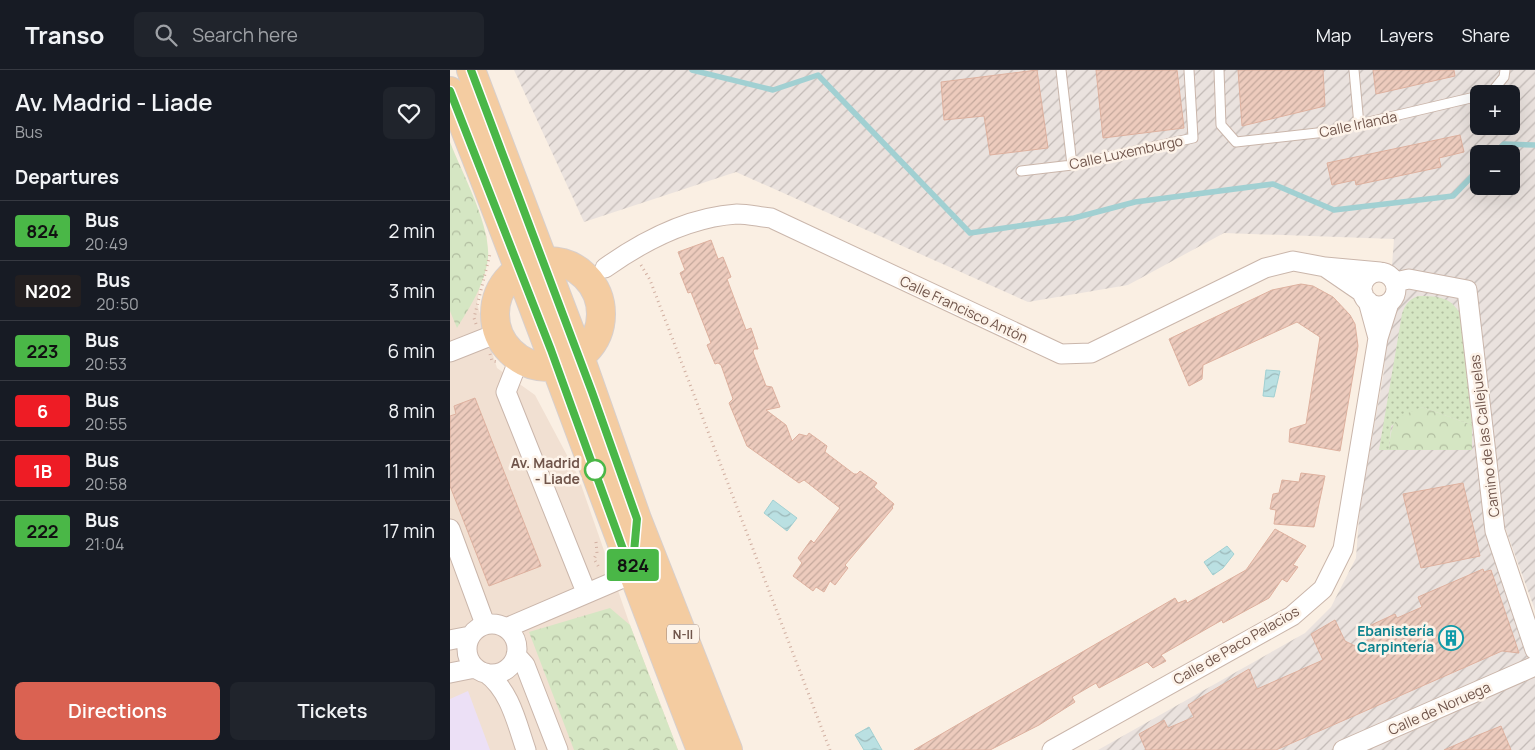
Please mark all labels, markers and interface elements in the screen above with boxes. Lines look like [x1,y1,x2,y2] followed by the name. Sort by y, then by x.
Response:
[134,12,484,57] search box
[25,18,104,51] text: Transo
[152,21,180,49] icon: search
[192,22,298,48] text: Search here
[1316,23,1351,47] text: Map
[1379,23,1433,47] text: Layers
[1461,23,1510,47] text: Share
[15,85,213,118] text: Av. Madrid - Liade
[1470,85,1520,195] map controls
[1470,85,1520,135] button: +
[383,87,435,139] button: heart
[1317,106,1399,142] street label: Calle Irlanda
[15,121,43,143] text: Bus
[1067,131,1185,173] street label: Calle Luxemburgo
[1470,145,1520,195] button: −
[15,164,119,190] text: Departures
[85,207,119,233] text: Bus
[389,218,435,244] text: 2 min
[26,219,59,243] text: 824
[85,233,128,255] text: 20:49
[96,267,130,293] text: Bus
[897,271,1031,347] street label: Calle Francisco Antón
[389,278,435,304] text: 3 min
[25,279,71,303] text: N202
[96,293,139,315] text: 20:50
[85,327,119,353] text: Bus
[388,338,435,364] text: 6 min
[27,339,58,363] text: 223
[85,353,127,375] text: 20:53
[1465,354,1503,518] street label: Camino de las Callejuelas
[85,387,119,413] text: Bus
[388,398,435,424] text: 8 min
[37,399,48,423] text: 6
[85,413,127,435] text: 20:55
[85,447,119,473] text: Bus
[511,453,580,488] place label: Av. Madrid - Liade
[385,458,435,484] text: 11 min
[33,459,52,483] text: 1B
[584,459,606,481] marker: Av. Madrid - Liade
[85,473,127,495] text: 20:58
[85,507,119,533] text: Bus
[382,518,435,544] text: 17 min
[26,519,59,543] text: 222
[85,533,124,555] text: 21:04
[604,549,662,581] line badge: 824
[617,553,649,577] text: 824
[1170,601,1302,689] street label: Calle de Paco Palacios
[1357,621,1434,656] place label: Ebanistería Carpintería
[667,624,699,644] road number: N-II
[1438,625,1464,651] building icon: Ebanistería Carpintería
[1385,677,1493,739] street label: Calle de Noruega
[15,682,220,740] button: Directions
[230,682,435,740] button: Tickets

